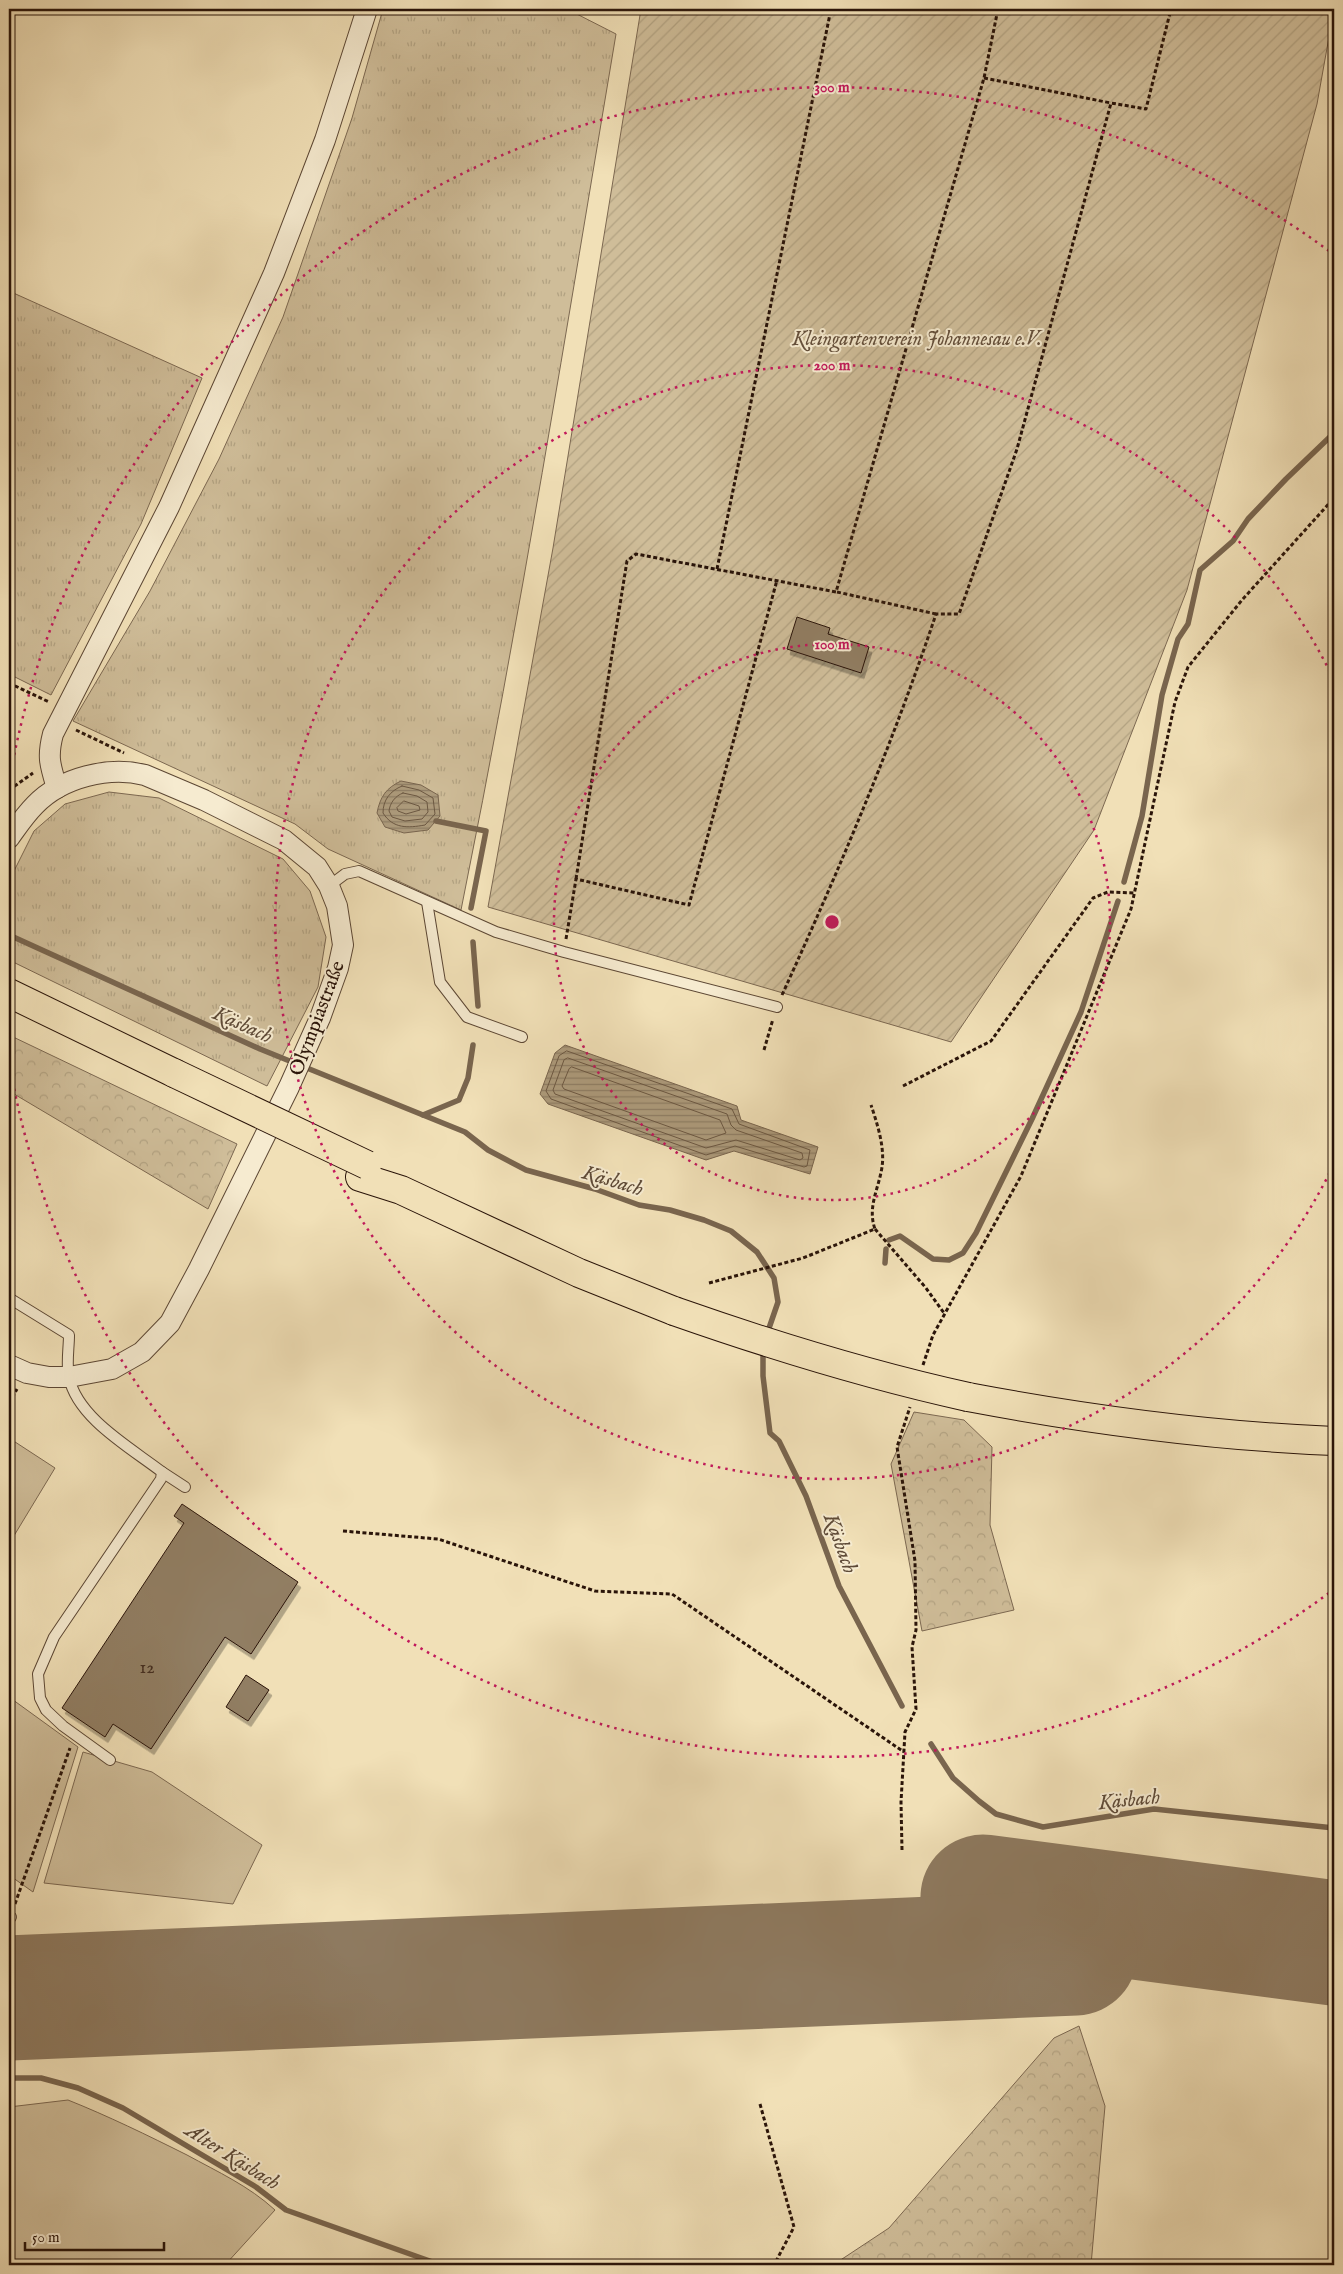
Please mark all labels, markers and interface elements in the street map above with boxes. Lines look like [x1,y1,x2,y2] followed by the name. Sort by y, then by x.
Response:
[814,78,850,97] text: 300 m
[791,327,1043,353] park label: Kleingartenverein Johannesau e.V.
[814,356,851,375] text: 200 m
[814,635,850,654] text: 100 m
[823,913,841,931] centre of rings
[284,957,351,1080] street label: Olympiastraße
[208,1000,276,1050] water label: Käsbach
[578,1159,646,1203] water label: Käsbach
[816,1509,863,1577] water label: Käsbach
[139,1657,155,1680] house number: 12
[1096,1784,1162,1817] water label: Käsbach
[178,2116,285,2197] water label: Alter Käsbach
[25,2219,164,2251] scale bar
[32,2228,60,2247] text: 50 m

